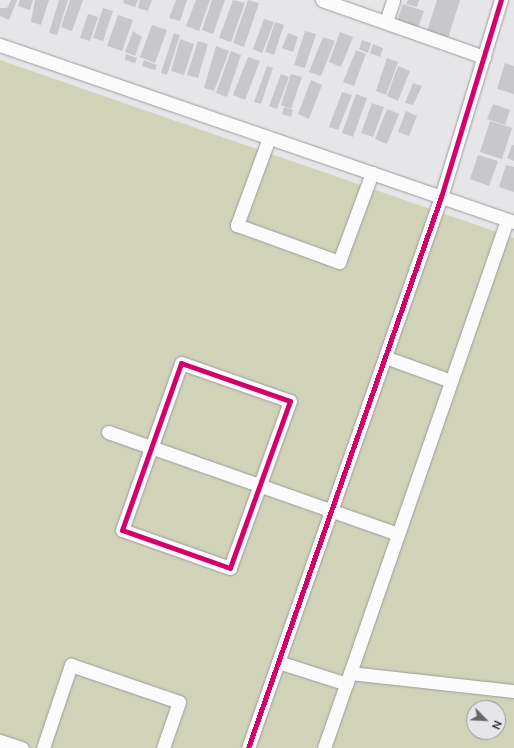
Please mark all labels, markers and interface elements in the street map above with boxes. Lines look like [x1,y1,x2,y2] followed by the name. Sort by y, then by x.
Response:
[466,700,506,740] north arrow
[488,718,505,731] text: N

